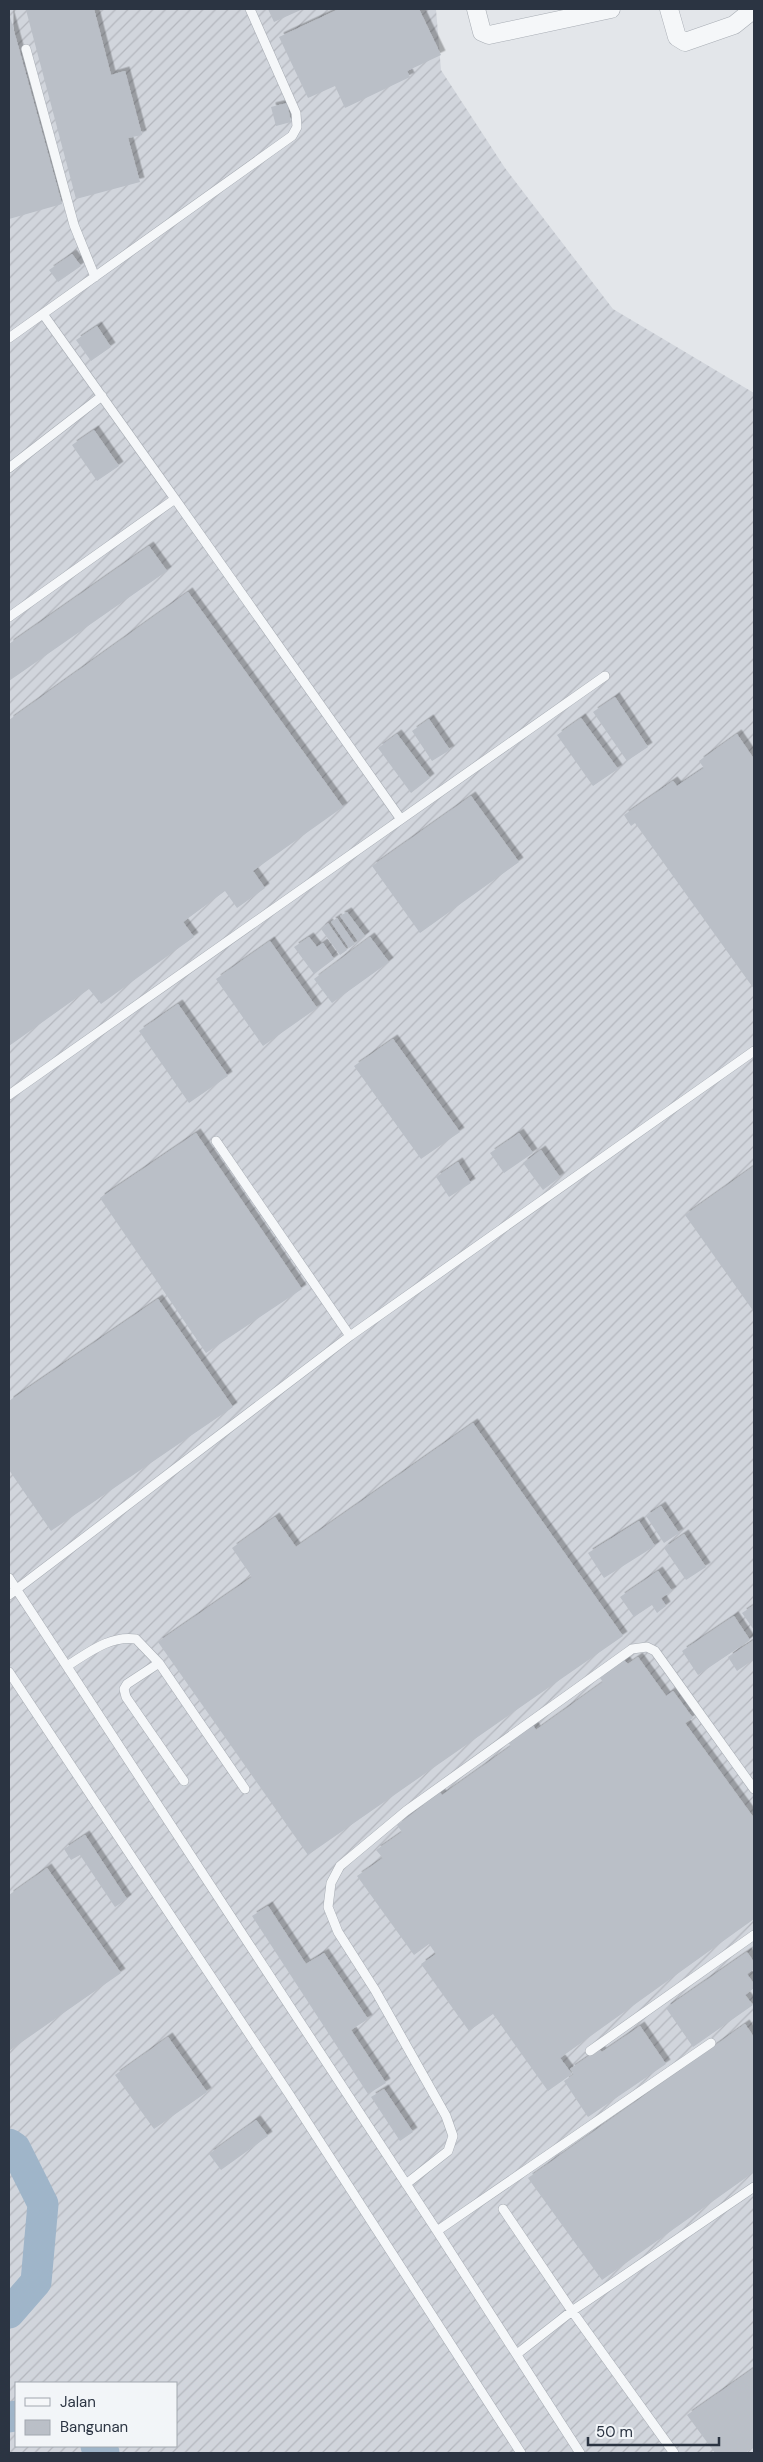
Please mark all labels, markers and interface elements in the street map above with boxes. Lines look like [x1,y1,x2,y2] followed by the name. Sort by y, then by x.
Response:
[15,2382,178,2447] legend
[60,2392,96,2412] text: Jalan
[588,2414,719,2446] scale bar
[60,2417,128,2437] text: Bangunan
[596,2422,633,2442] text: 50 m

